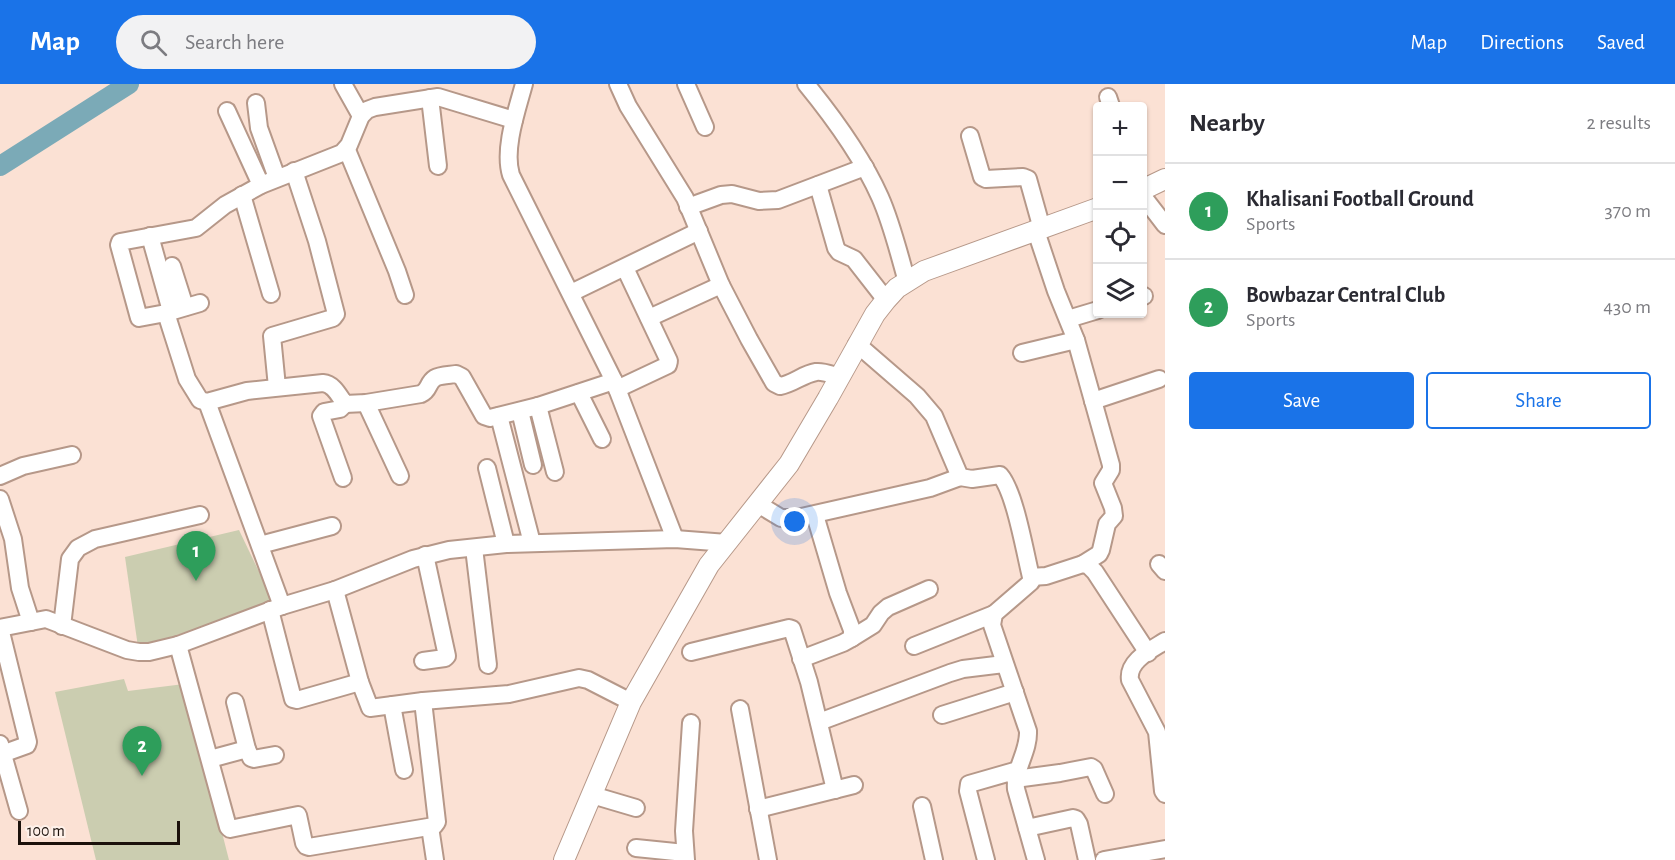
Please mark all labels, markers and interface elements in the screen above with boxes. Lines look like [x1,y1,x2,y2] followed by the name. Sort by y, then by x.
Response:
[116,15,536,69] search box
[137,26,170,59] icon: search
[30,28,80,56] text: Map
[185,31,284,53] text: Search here
[1411,32,1447,53] text: Map
[1480,32,1564,53] text: Directions
[1597,32,1645,53] text: Saved
[1093,102,1147,318] map controls
[1093,102,1147,156] button: +
[1189,110,1265,136] text: Nearby
[1587,113,1651,133] text: 2 results
[1093,156,1147,210] button: −
[1246,188,1474,210] text: Khalisani Football Ground
[1205,201,1212,221] text: 1
[1605,201,1651,221] text: 370 m
[1093,210,1147,264] button: locate
[1246,214,1295,234] text: Sports
[1093,264,1147,318] button: layers
[1246,284,1445,306] text: Bowbazar Central Club
[1204,297,1213,317] text: 2
[1603,297,1651,317] text: 430 m
[1246,310,1295,330] text: Sports
[1189,372,1414,429] button: Save
[1426,372,1651,429] button: Share
[780,507,809,536] your location
[176,532,216,581] pin: 1
[122,726,162,776] pin: 2
[18,818,180,846] scale bar
[27,823,65,839] text: 100 m

